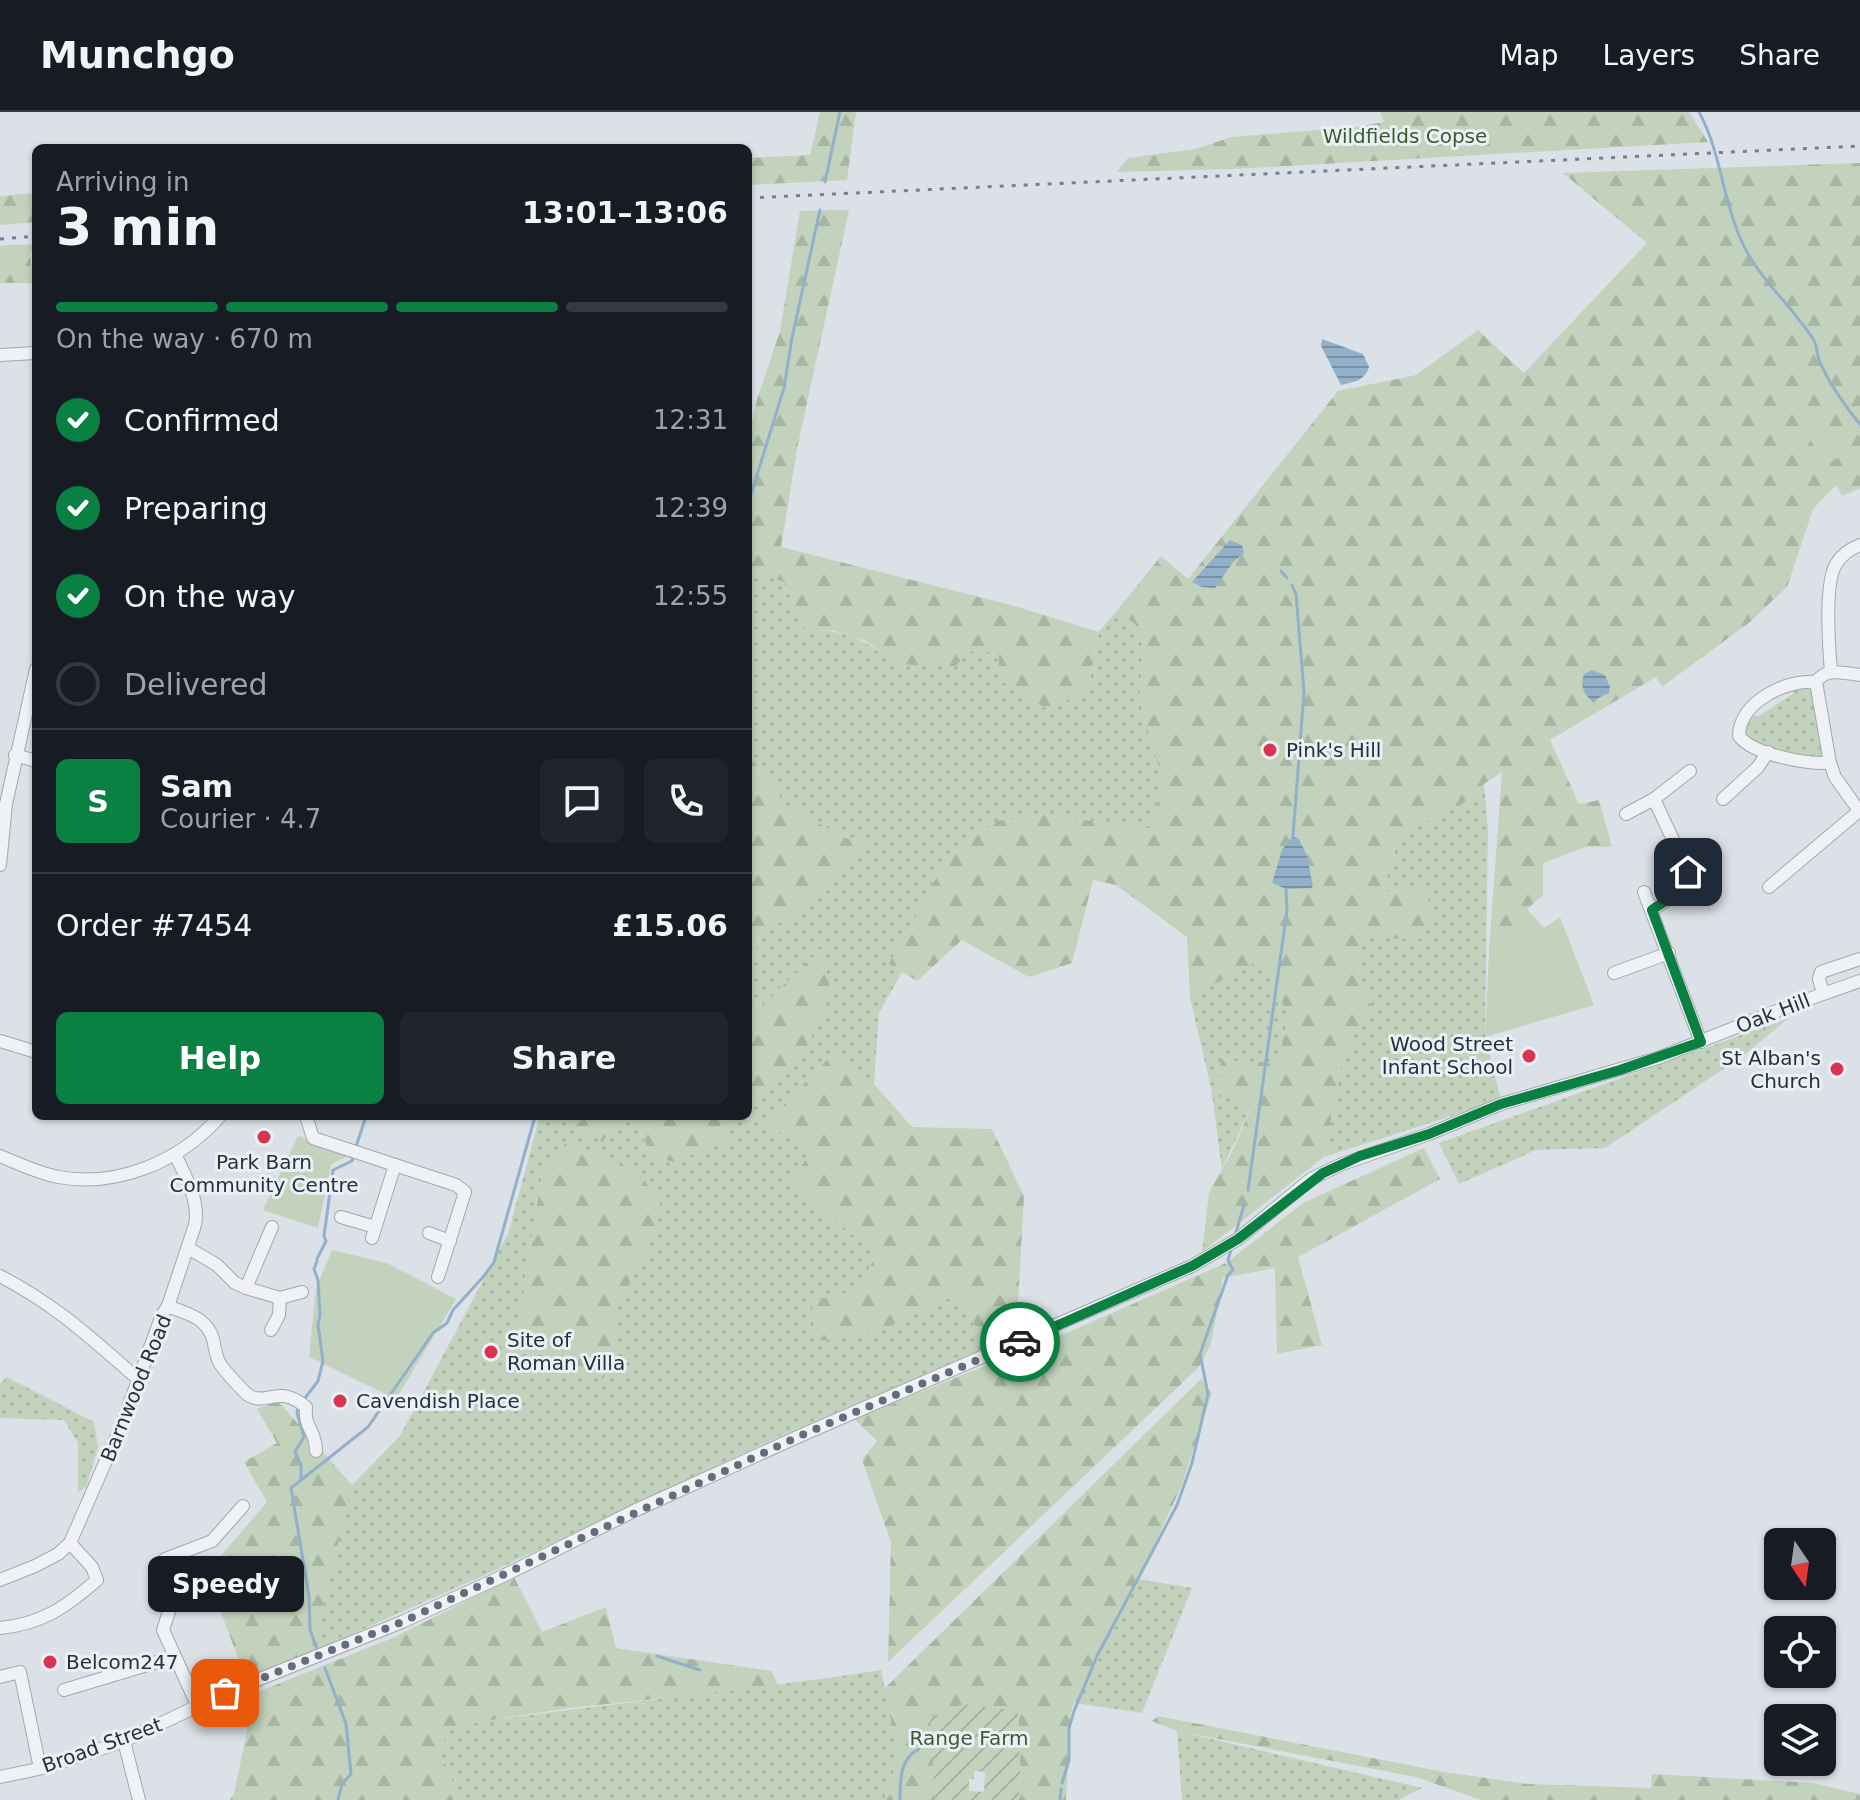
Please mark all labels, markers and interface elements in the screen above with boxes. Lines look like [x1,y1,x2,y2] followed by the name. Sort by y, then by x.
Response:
[40,33,235,77] text: Munchgo
[1499,39,1559,72] text: Map
[1603,39,1695,72] text: Layers
[1739,39,1820,72] text: Share
[1323,124,1487,148] park label: Wildfields Copse
[56,167,190,197] text: Arriving in
[522,195,728,230] text: 13:01–13:06
[56,197,219,257] text: 3 min
[56,324,313,354] text: On the way · 670 m
[56,398,100,442] icon: check
[124,403,280,438] text: Confirmed
[653,405,728,435] text: 12:31
[56,486,100,530] icon: check
[124,491,268,526] text: Preparing
[653,493,728,523] text: 12:39
[56,574,100,618] icon: check
[124,579,296,614] text: On the way
[653,581,728,611] text: 12:55
[124,667,268,702] text: Delivered
[1286,738,1381,762] place label: Pink's Hill
[1261,741,1279,759] marker: Pink's Hill
[540,759,624,843] button: chat
[644,759,728,843] button: phone
[160,769,233,804] text: Sam
[87,784,109,819] text: S
[160,804,321,834] text: Courier · 4.7
[1654,838,1722,906] pin
[1666,850,1710,894] icon: home
[56,908,252,943] text: Order #7454
[612,908,728,943] text: £15.06
[1732,988,1814,1038] street label: Oak Hill
[56,1012,384,1104] button: Help
[400,1012,728,1104] button: Share
[1382,1032,1513,1079] place label: Wood Street Infant School
[1721,1046,1821,1093] place label: St Alban's Church
[1520,1047,1538,1065] marker: Wood Street Infant School
[1828,1060,1846,1078] marker: St Alban's Church
[255,1128,273,1146] marker: Park Barn Community Centre
[170,1150,358,1197] place label: Park Barn Community Centre
[980,1302,1060,1382] courier
[96,1311,176,1465] street label: Barnwood Road
[998,1320,1042,1364] icon: car
[507,1328,625,1375] place label: Site of Roman Villa
[482,1343,500,1361] marker: Site of Roman Villa
[356,1389,520,1413] place label: Cavendish Place
[331,1392,349,1410] marker: Cavendish Place
[1764,1528,1836,1600] north arrow
[1764,1528,1836,1776] map controls
[147,1557,303,1613] callout: Speedy
[172,1569,280,1599] text: Speedy
[1764,1616,1836,1688] button: locate
[66,1650,178,1674] place label: Belcom247
[41,1653,59,1671] marker: Belcom247
[191,1659,259,1727] pin
[203,1671,247,1715] icon: bag
[1764,1704,1836,1776] button: layers
[39,1712,165,1778] street label: Broad Street
[909,1726,1029,1750] park label: Range Farm

